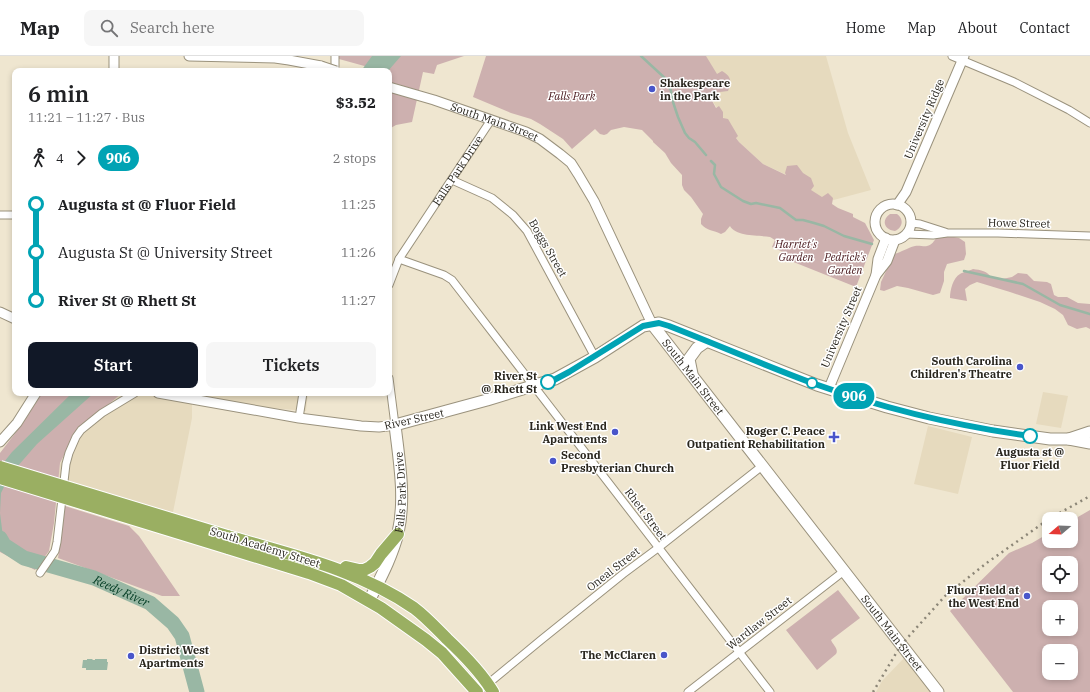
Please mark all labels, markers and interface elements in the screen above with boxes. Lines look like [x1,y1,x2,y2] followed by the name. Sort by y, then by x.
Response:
[84,10,364,46] search box
[20,16,60,40] text: Map
[98,17,120,39] icon: search
[130,18,214,37] text: Search here
[846,19,885,37] text: Home
[907,19,936,37] text: Map
[958,19,997,37] text: About
[1019,19,1070,37] text: Contact
[660,76,730,103] place label: Shakespeare in the Park
[901,77,947,161] street label: University Ridge
[28,79,89,108] text: 6 min
[647,84,657,94] marker: Shakespeare in the Park
[547,89,596,103] park label: Falls Park
[336,93,376,112] text: $3.52
[449,99,541,144] street label: South Main Street
[28,109,145,126] text: 11:21 – 11:27 · Bus
[429,133,486,208] street label: Falls Park Drive
[28,147,50,169] icon: walk
[70,147,92,169] icon: forward
[106,149,131,167] text: 906
[56,150,64,167] text: 4
[333,150,376,167] text: 2 stops
[58,195,236,214] text: Augusta st @ Fluor Field
[341,196,376,213] text: 11:25
[988,215,1051,231] street label: Howe Street
[526,217,570,279] street label: Boggs Street
[774,237,818,264] park label: Harriet's Garden
[58,243,273,262] text: Augusta St @ University Street
[341,244,376,261] text: 11:26
[823,250,867,277] park label: Pedrick's Garden
[818,284,865,370] street label: University Street
[58,291,196,310] text: River St @ Rhett St
[341,292,376,309] text: 11:27
[659,336,727,418] street label: South Main Street
[28,342,198,388] button: Start
[206,342,376,388] button: Tickets
[910,354,1012,381] place label: South Carolina Children's Theatre
[1015,362,1025,372] marker: South Carolina Children's Theatre
[481,369,537,396] place label: River St @ Rhett St
[540,374,556,390] marker: River St @ Rhett St
[806,377,818,389] unlabelled marker
[831,383,877,409] line badge: 906
[841,387,867,405] text: 906
[383,405,445,433] street label: River Street
[529,419,607,446] place label: Link West End Apartments
[687,424,825,451] place label: Roger C. Peace Outpatient Rehabilitation
[610,427,620,437] marker: Link West End Apartments
[1022,428,1038,444] marker: Augusta st @ Fluor Field
[828,431,840,443] marker: Roger C. Peace Outpatient Rehabilitation
[996,445,1064,472] place label: Augusta st @ Fluor Field
[561,448,674,475] place label: Second Presbyterian Church
[391,451,409,534] street label: Falls Park Drive
[548,456,558,466] marker: Second Presbyterian Church
[622,485,670,543] street label: Rhett Street
[1042,512,1078,548] north arrow
[1042,512,1078,680] map controls
[208,524,322,570] street label: South Academy Street
[584,544,642,594] street label: Oneal Street
[1042,556,1078,592] button: locate
[90,571,153,610] water label: Reedy River
[947,583,1019,610] place label: Fluor Field at the West End
[1022,591,1032,601] marker: Fluor Field at the West End
[858,592,926,674] street label: South Main Street
[724,593,794,653] street label: Wardlaw Street
[1042,600,1078,636] button: +
[139,643,209,670] place label: District West Apartments
[1042,644,1078,680] button: −
[580,648,656,662] place label: The McClaren
[659,650,669,660] marker: The McClaren
[126,651,136,661] marker: District West Apartments

